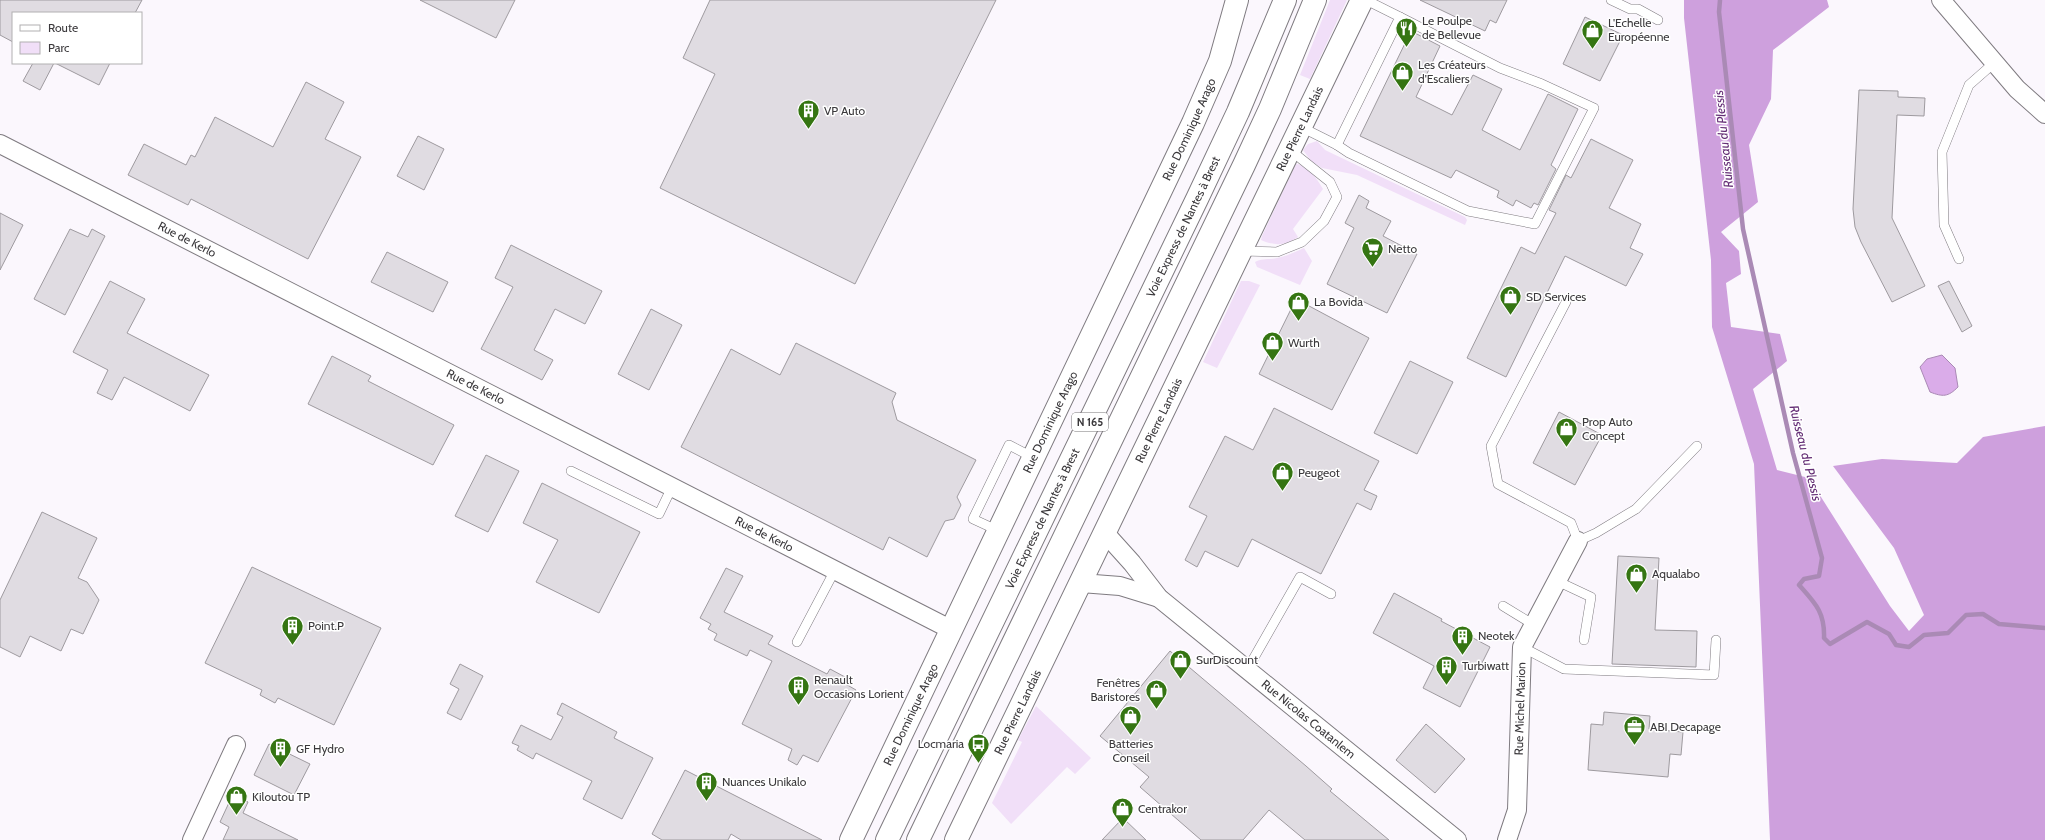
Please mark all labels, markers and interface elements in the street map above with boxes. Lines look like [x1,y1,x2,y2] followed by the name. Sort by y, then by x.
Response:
[12,12,142,64] legend
[1422,13,1481,42] place label: Le Poulpe de Bellevue
[1394,15,1420,48] restaurant icon: Le Poulpe de Bellevue
[1608,15,1670,44] place label: L'Echelle Européenne
[1580,17,1606,50] shop icon: L'Echelle Européenne
[48,20,78,35] text: Route
[48,40,70,55] text: Parc
[1418,57,1486,86] place label: Les Créateurs d'Escaliers
[1389,59,1415,92] shop icon: Les Créateurs d'Escaliers
[1159,75,1219,183] street label: Rue Dominique Arago
[1272,84,1326,173] street label: Rue Pierre Landais
[1710,89,1736,189] water label: Ruisseau du Plessis
[796,98,822,131] building icon: VP Auto
[824,103,865,118] place label: VP Auto
[1143,154,1223,300] street label: Voie Express de Nantes à Brest
[156,218,219,260] street label: Rue de Kerlo
[1359,236,1385,269] supermarket icon: Netto
[1388,241,1417,256] place label: Netto
[1497,284,1523,317] shop icon: SD Services
[1285,289,1311,322] shop icon: La Bovida
[1526,289,1586,304] place label: SD Services
[1314,294,1363,309] place label: La Bovida
[1259,330,1285,363] shop icon: Wurth
[1288,335,1320,350] place label: Wurth
[444,365,508,408] street label: Rue de Kerlo
[1019,368,1081,475] street label: Rue Dominique Arago
[1131,375,1185,465] street label: Rue Pierre Landais
[1786,403,1826,503] water label: Ruisseau du Plessis
[1072,413,1108,431] road number: N 165
[1582,414,1633,443] place label: Prop Auto Concept
[1553,416,1579,449] shop icon: Prop Auto Concept
[1002,446,1082,591] street label: Voie Express de Nantes à Brest
[1270,460,1296,493] shop icon: Peugeot
[1298,465,1340,480] place label: Peugeot
[733,513,796,555] street label: Rue de Kerlo
[1624,561,1650,594] shop icon: Aqualabo
[1652,566,1700,581] place label: Aqualabo
[280,613,306,646] building icon: Point.P
[308,618,344,633] place label: Point.P
[1450,623,1476,656] building icon: Neotek
[1478,628,1515,643] place label: Neotek
[1167,647,1193,680] shop icon: SurDiscount
[1196,652,1258,667] place label: SurDiscount
[1434,653,1460,686] building icon: Turbiwatt
[1462,658,1509,673] place label: Turbiwatt
[880,661,941,768] street label: Rue Dominique Arago
[1511,662,1529,755] street label: Rue Michel Marion
[990,667,1044,757] street label: Rue Pierre Landais
[814,672,904,701] place label: Renault Occasions Lorient
[786,674,812,707] building icon: Renault Occasions Lorient
[1090,675,1140,704] place label: Fenêtres Baristores
[1259,676,1359,762] street label: Rue Nicolas Coatanlem
[1143,677,1169,710] shop icon: Fenêtres Baristores
[1118,704,1144,737] shop icon: Batteries Conseil
[1621,714,1647,747] office icon: ABI Decapage
[1650,719,1721,734] place label: ABI Decapage
[966,731,992,764] bus stop icon: Locmaria
[268,736,294,769] building icon: GF Hydro
[918,736,964,751] place label: Locmaria
[1109,736,1153,765] place label: Batteries Conseil
[296,741,345,756] place label: GF Hydro
[694,769,720,802] building icon: Nuances Unikalo
[722,774,807,789] place label: Nuances Unikalo
[224,784,250,817] shop icon: Kiloutou TP
[252,789,310,804] place label: Kiloutou TP
[1110,796,1136,829] shop icon: Centrakor
[1138,801,1187,816] place label: Centrakor

